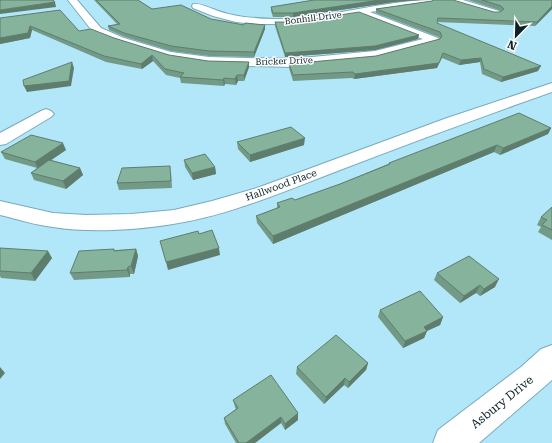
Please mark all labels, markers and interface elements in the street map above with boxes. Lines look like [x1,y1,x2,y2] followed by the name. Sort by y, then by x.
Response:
[284,10,342,26] street label: Bonhill Drive
[496,16,536,56] north arrow
[505,37,519,52] text: N
[255,55,313,67] street label: Bricker Drive
[244,167,319,203] street label: Hallwood Place
[468,372,536,431] street label: Asbury Drive

